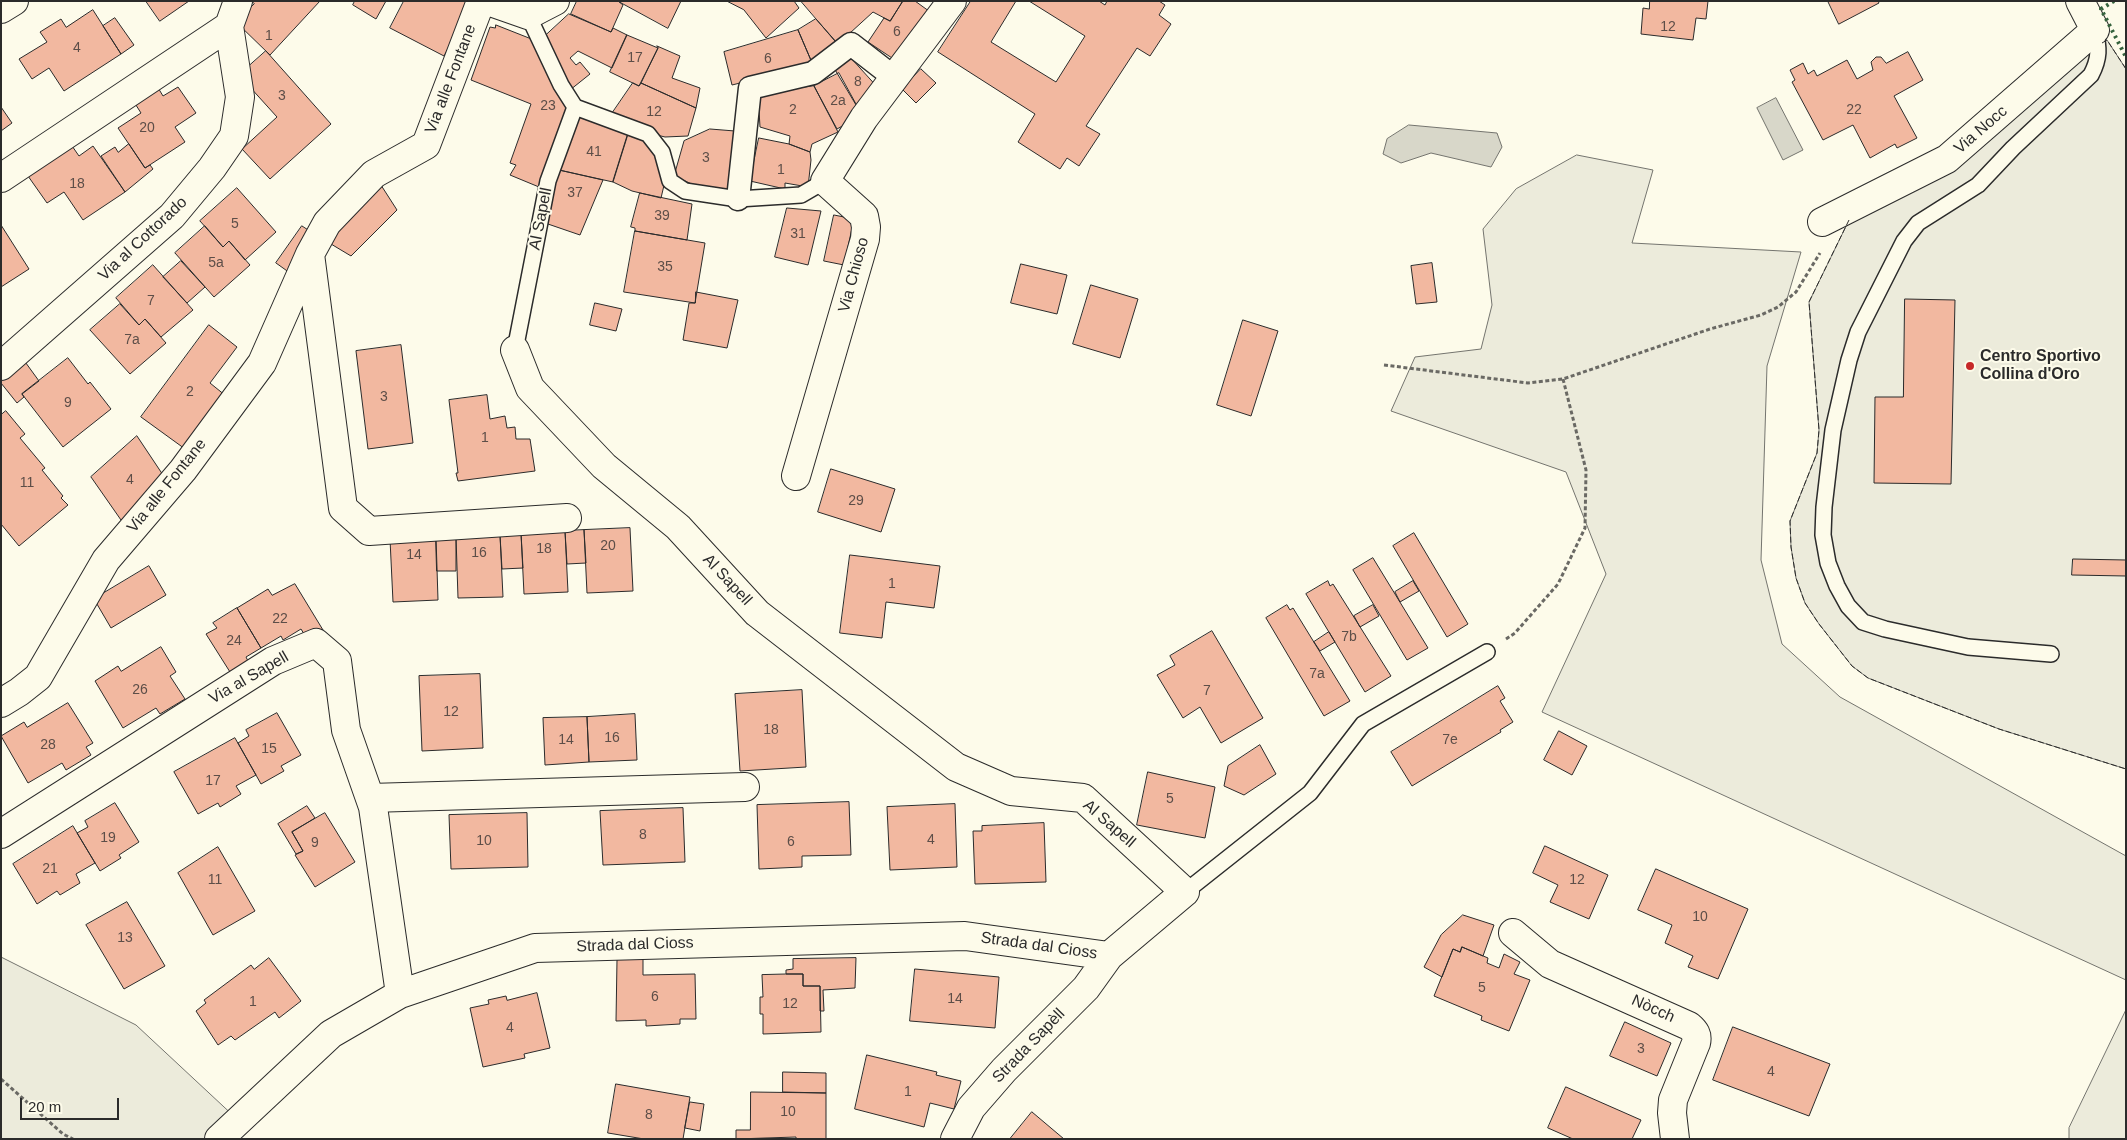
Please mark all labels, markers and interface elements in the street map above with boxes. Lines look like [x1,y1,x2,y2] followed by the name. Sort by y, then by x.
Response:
[1660,19,1676,35] house number: 12
[421,22,481,136] street label: Via alle Fontane
[893,24,901,40] house number: 6
[265,28,273,44] house number: 1
[73,40,81,56] house number: 4
[627,50,643,66] house number: 17
[764,51,772,67] house number: 6
[854,74,862,90] house number: 8
[278,88,286,104] house number: 3
[830,93,846,109] house number: 2a
[540,98,556,114] house number: 23
[789,102,797,118] house number: 2
[1846,102,1862,118] house number: 22
[1951,102,2011,158] street label: Via Nocc
[646,104,662,120] house number: 12
[139,120,155,136] house number: 20
[586,144,602,160] house number: 41
[702,150,710,166] house number: 3
[777,162,785,178] house number: 1
[69,176,85,192] house number: 18
[567,185,583,201] house number: 37
[526,186,556,252] street label: Al Sapell
[95,193,191,285] street label: Via al Cottorado
[654,208,670,224] house number: 39
[231,216,239,232] house number: 5
[790,226,806,242] house number: 31
[835,235,873,315] street label: Via Chioso
[208,255,224,271] house number: 5a
[657,259,673,275] house number: 35
[147,293,155,309] house number: 7
[124,332,140,348] house number: 7a
[1980,347,2101,385] place label: Centro Sportivo Collina d'Oro
[1964,360,1976,372] marker: Centro Sportivo Collina d'Oro
[186,384,194,400] house number: 2
[380,389,388,405] house number: 3
[64,395,72,411] house number: 9
[481,430,489,446] house number: 1
[123,435,211,537] street label: Via alle Fontane
[126,472,134,488] house number: 4
[20,475,34,491] house number: 11
[848,493,864,509] house number: 29
[600,538,616,554] house number: 20
[536,541,552,557] house number: 18
[471,545,487,561] house number: 16
[406,547,422,563] house number: 14
[698,550,756,610] street label: Al Sapell
[888,576,896,592] house number: 1
[272,611,288,627] house number: 22
[1341,629,1357,645] house number: 7b
[226,633,242,649] house number: 24
[206,648,292,708] street label: Via al Sapell
[1309,666,1325,682] house number: 7a
[132,682,148,698] house number: 26
[1203,683,1211,699] house number: 7
[443,704,459,720] house number: 12
[763,722,779,738] house number: 18
[604,730,620,746] house number: 16
[558,732,574,748] house number: 14
[1442,732,1458,748] house number: 7e
[40,737,56,753] house number: 28
[261,741,277,757] house number: 15
[205,773,221,789] house number: 17
[1166,791,1174,807] house number: 5
[1079,796,1139,852] street label: Al Sapell
[639,827,647,843] house number: 8
[100,830,116,846] house number: 19
[927,832,935,848] house number: 4
[476,833,492,849] house number: 10
[787,834,795,850] house number: 6
[311,835,319,851] house number: 9
[42,861,58,877] house number: 21
[208,872,222,888] house number: 11
[1569,872,1585,888] house number: 12
[1692,909,1708,925] house number: 10
[980,928,1098,964] street label: Strada dal Cioss
[117,930,133,946] house number: 13
[576,933,694,957] street label: Strada dal Cioss
[1478,980,1486,996] house number: 5
[651,989,659,1005] house number: 6
[947,991,963,1007] house number: 14
[1628,991,1678,1027] street label: Nòcch
[249,994,257,1010] house number: 1
[782,996,798,1012] house number: 12
[989,1005,1069,1087] street label: Strada Sapèll
[506,1020,514,1036] house number: 4
[1637,1041,1645,1057] house number: 3
[1767,1064,1775,1080] house number: 4
[904,1084,912,1100] house number: 1
[22,1088,121,1120] scale bar
[28,1098,61,1115] text: 20 m
[780,1104,796,1120] house number: 10
[645,1107,653,1123] house number: 8

